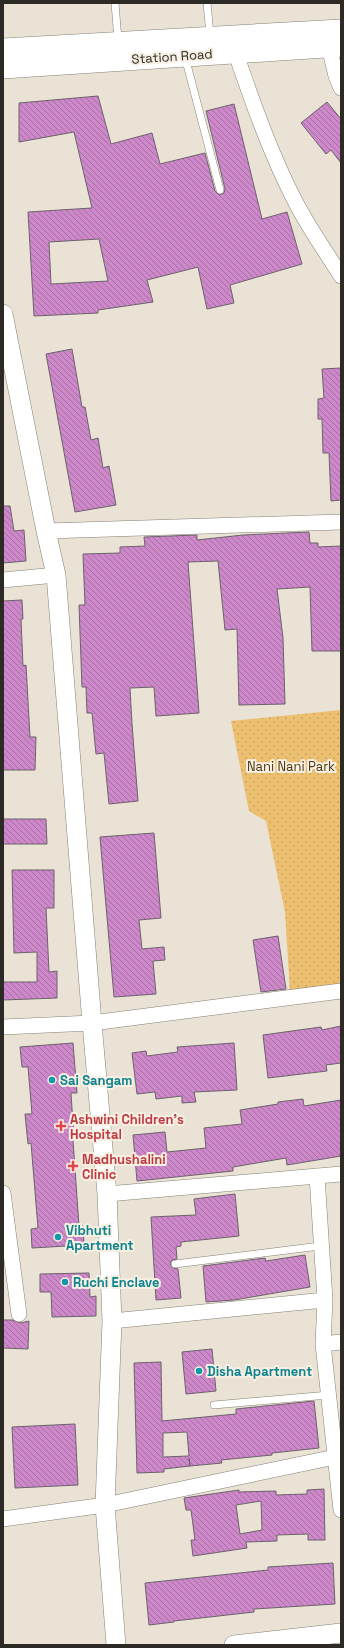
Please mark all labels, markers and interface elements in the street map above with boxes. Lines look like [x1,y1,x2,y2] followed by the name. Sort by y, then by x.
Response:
[131,45,213,68] street label: Station Road
[247,758,335,775] park label: Nani Nani Park
[60,1072,132,1089] place label: Sai Sangam
[47,1075,57,1085] marker: Sai Sangam
[70,1111,184,1143] place label: Ashwini Children's Hospital
[55,1120,67,1132] marker: Ashwini Children's Hospital
[82,1151,166,1183] place label: Madhushalini Clinic
[67,1160,79,1172] marker: Madhushalini Clinic
[66,1222,134,1254] place label: Vibhuti Apartment
[53,1232,63,1242] marker: Vibhuti Apartment
[73,1274,160,1291] place label: Ruchi Enclave
[60,1277,70,1287] marker: Ruchi Enclave
[207,1363,312,1380] place label: Disha Apartment
[194,1366,204,1376] marker: Disha Apartment

